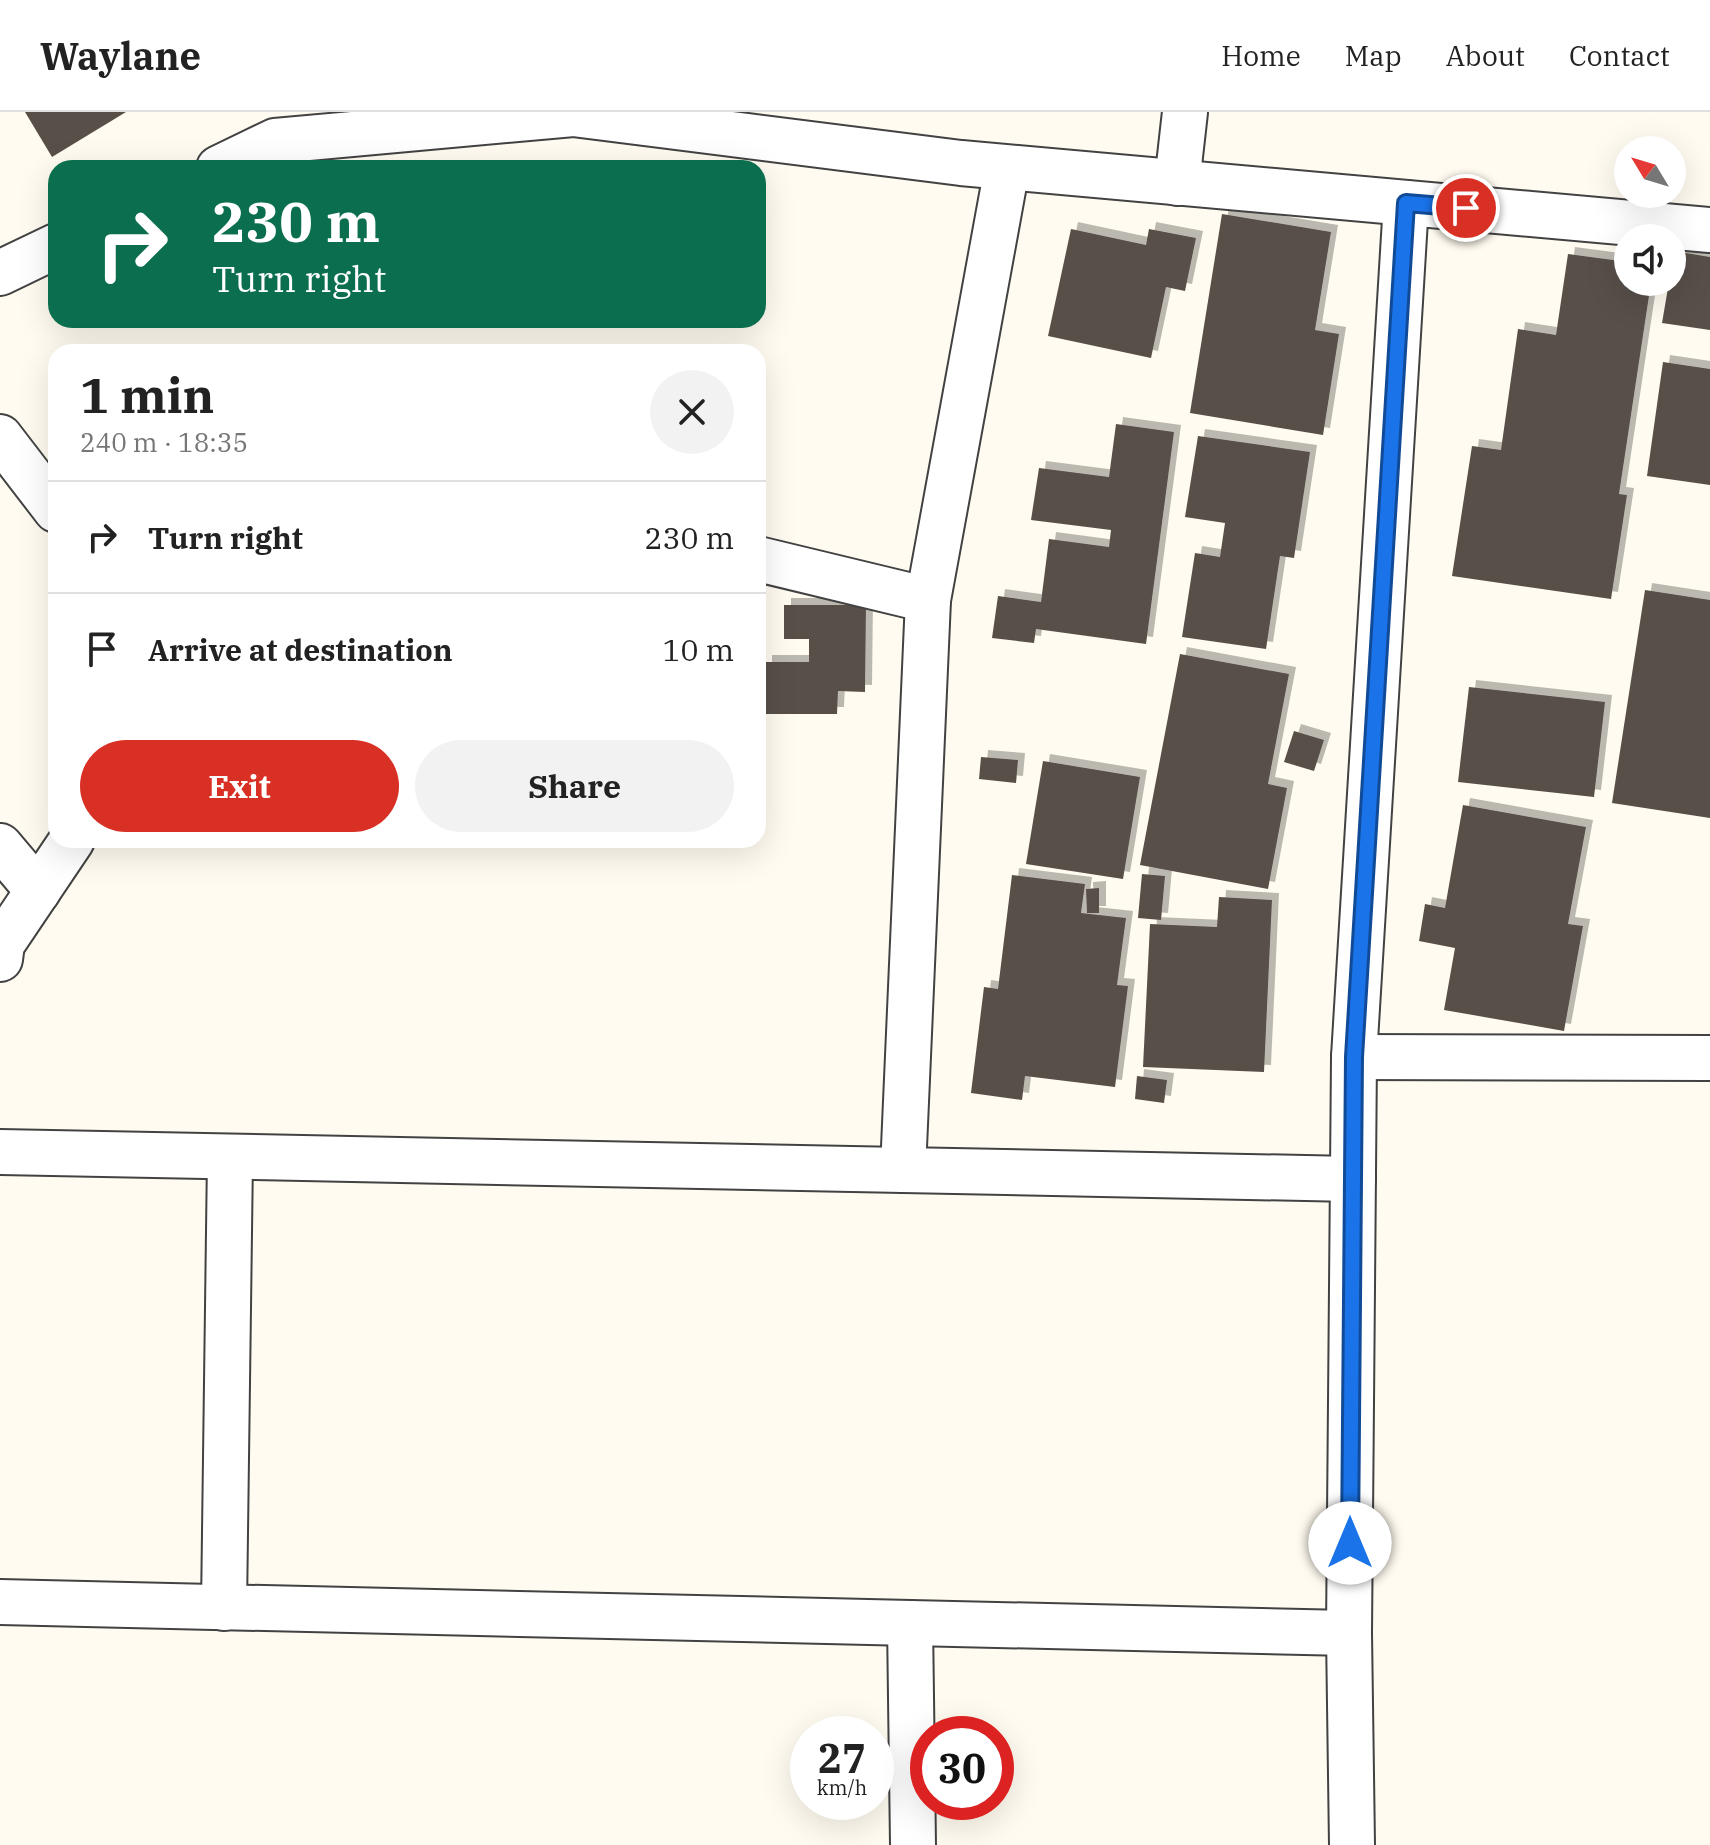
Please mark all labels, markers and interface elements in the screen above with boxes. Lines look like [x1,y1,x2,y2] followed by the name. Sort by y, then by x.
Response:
[40,31,201,80] text: Waylane
[1221,37,1301,74] text: Home
[1345,37,1402,74] text: Map
[1446,37,1525,74] text: About
[1569,37,1670,74] text: Contact
[1614,136,1686,208] north arrow
[1614,136,1686,296] map controls
[1432,174,1500,242] pin
[212,185,380,257] text: 230 m
[1444,186,1488,230] icon: arrive
[80,192,184,296] icon: right
[1614,224,1686,296] button: sound
[212,255,386,302] text: Turn right
[80,364,214,426] text: 1 min
[650,370,734,454] button: close
[80,425,248,459] text: 240 m · 18:35
[80,515,124,559] icon: right
[148,518,303,557] text: Turn right
[644,518,734,557] text: 230 m
[80,627,124,671] icon: arrive
[148,630,453,669] text: Arrive at destination
[662,630,734,669] text: 10 m
[80,740,399,832] button: Exit
[415,740,734,832] button: Share
[1308,1501,1392,1585] position arrow
[910,1716,1014,1820] speed limit sign: 30
[818,1732,866,1784] text: 27
[817,1774,867,1801] text: km/h

